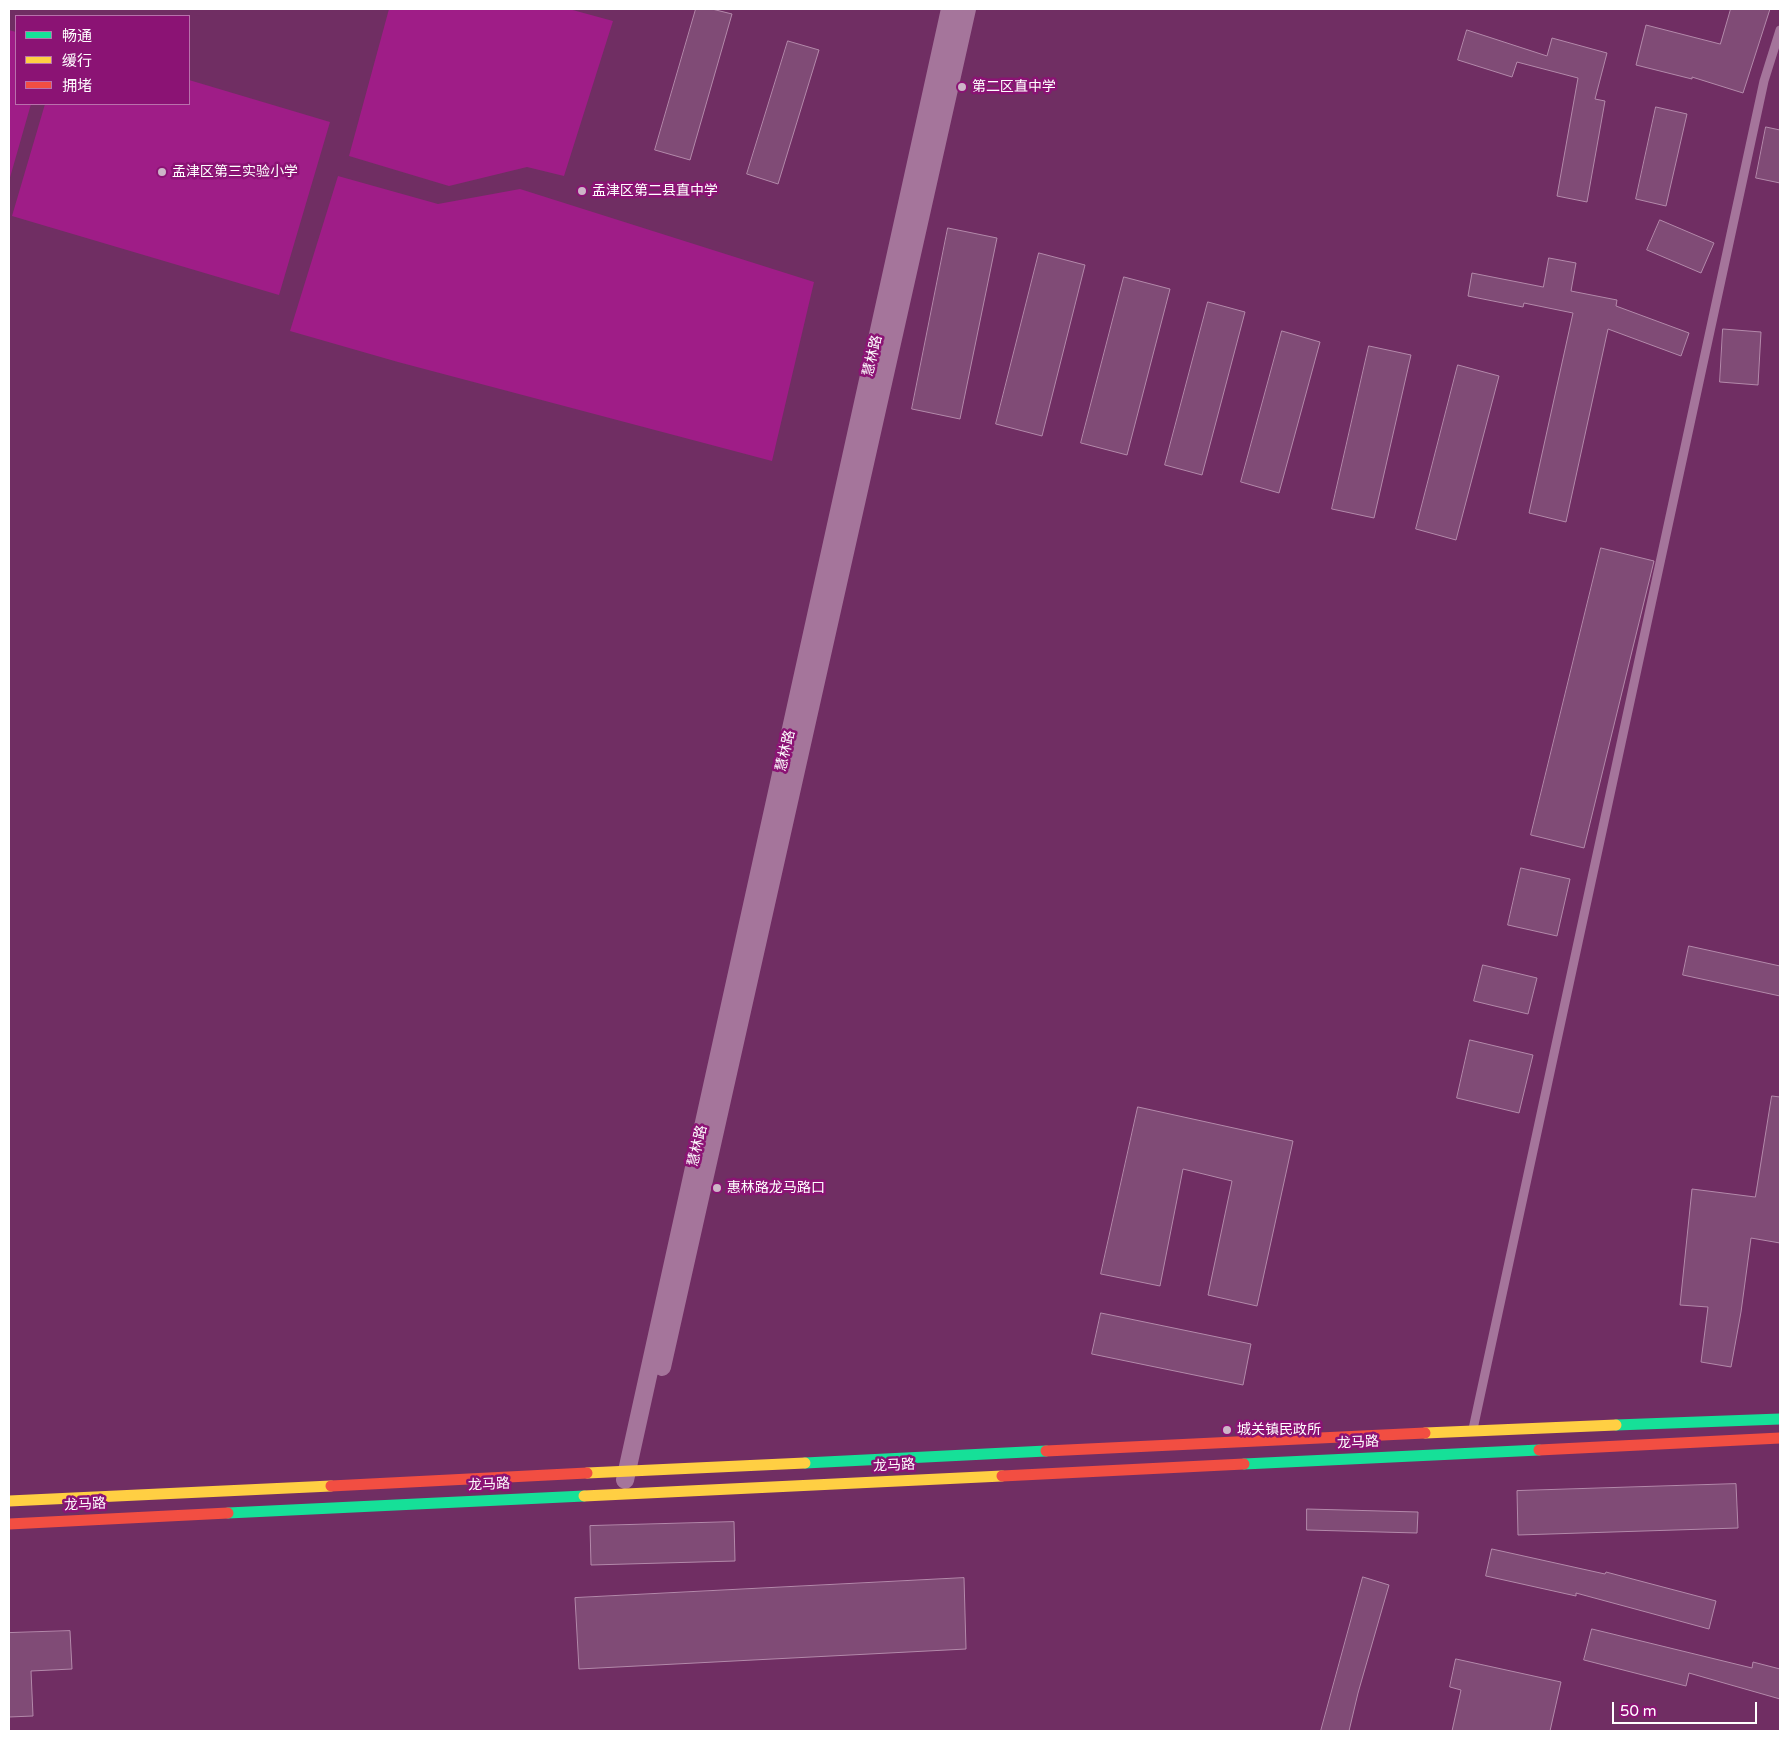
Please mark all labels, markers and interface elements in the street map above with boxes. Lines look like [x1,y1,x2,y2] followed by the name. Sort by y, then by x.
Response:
[15,15,190,105] legend
[62,27,92,45] text: 畅通
[62,52,92,70] text: 缓行
[62,77,92,95] text: 拥堵
[972,79,1056,95] place label: 第二区直中学
[956,81,968,93] marker: 第二区直中学
[172,164,298,180] place label: 孟津区第三实验小学
[156,166,168,178] marker: 孟津区第三实验小学
[592,183,718,199] place label: 孟津区第二县直中学
[576,185,588,197] marker: 孟津区第二县直中学
[860,334,886,378] street label: 慧林路
[773,729,799,773] street label: 慧林路
[685,1124,711,1168] street label: 慧林路
[727,1180,825,1196] place label: 惠林路龙马路口
[711,1182,723,1194] marker: 惠林路龙马路口
[1237,1422,1321,1438] place label: 城关镇民政所
[1221,1424,1233,1436] marker: 城关镇民政所
[1337,1434,1379,1452] street label: 龙马路
[873,1457,915,1475] street label: 龙马路
[468,1476,510,1494] street label: 龙马路
[64,1496,106,1514] street label: 龙马路
[1614,1692,1759,1724] scale bar
[1620,1702,1657,1720] text: 50 m

